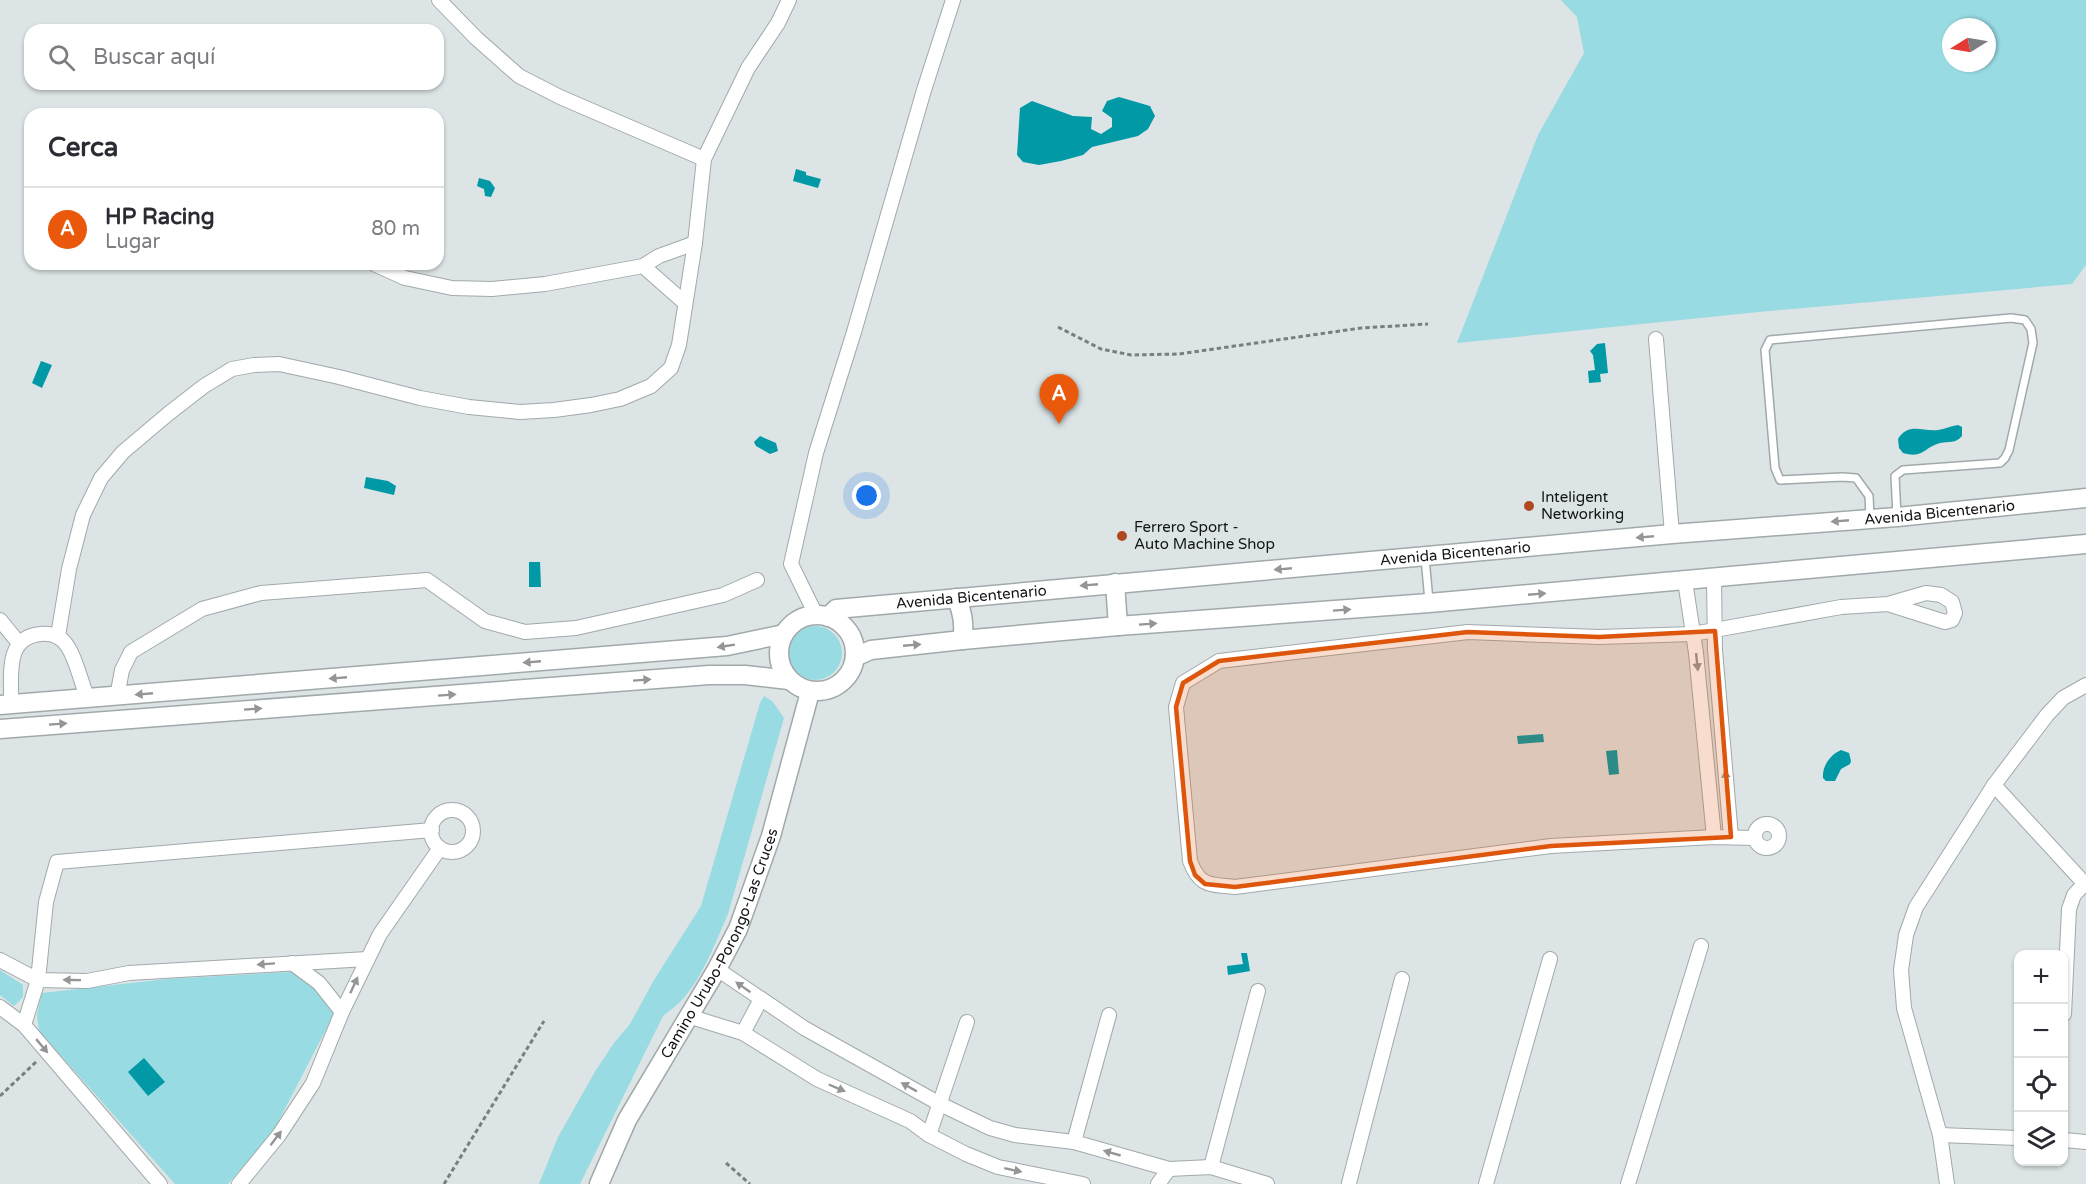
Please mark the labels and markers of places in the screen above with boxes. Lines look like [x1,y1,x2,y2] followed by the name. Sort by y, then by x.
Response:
[1040,374,1078,424] pin: A
[1541,488,1624,523] place label: Inteligent Networking
[1522,499,1536,513] marker: Inteligent Networking
[1134,518,1275,553] place label: Ferrero Sport - Auto Machine Shop
[1115,529,1129,543] marker: Ferrero Sport - Auto Machine Shop

